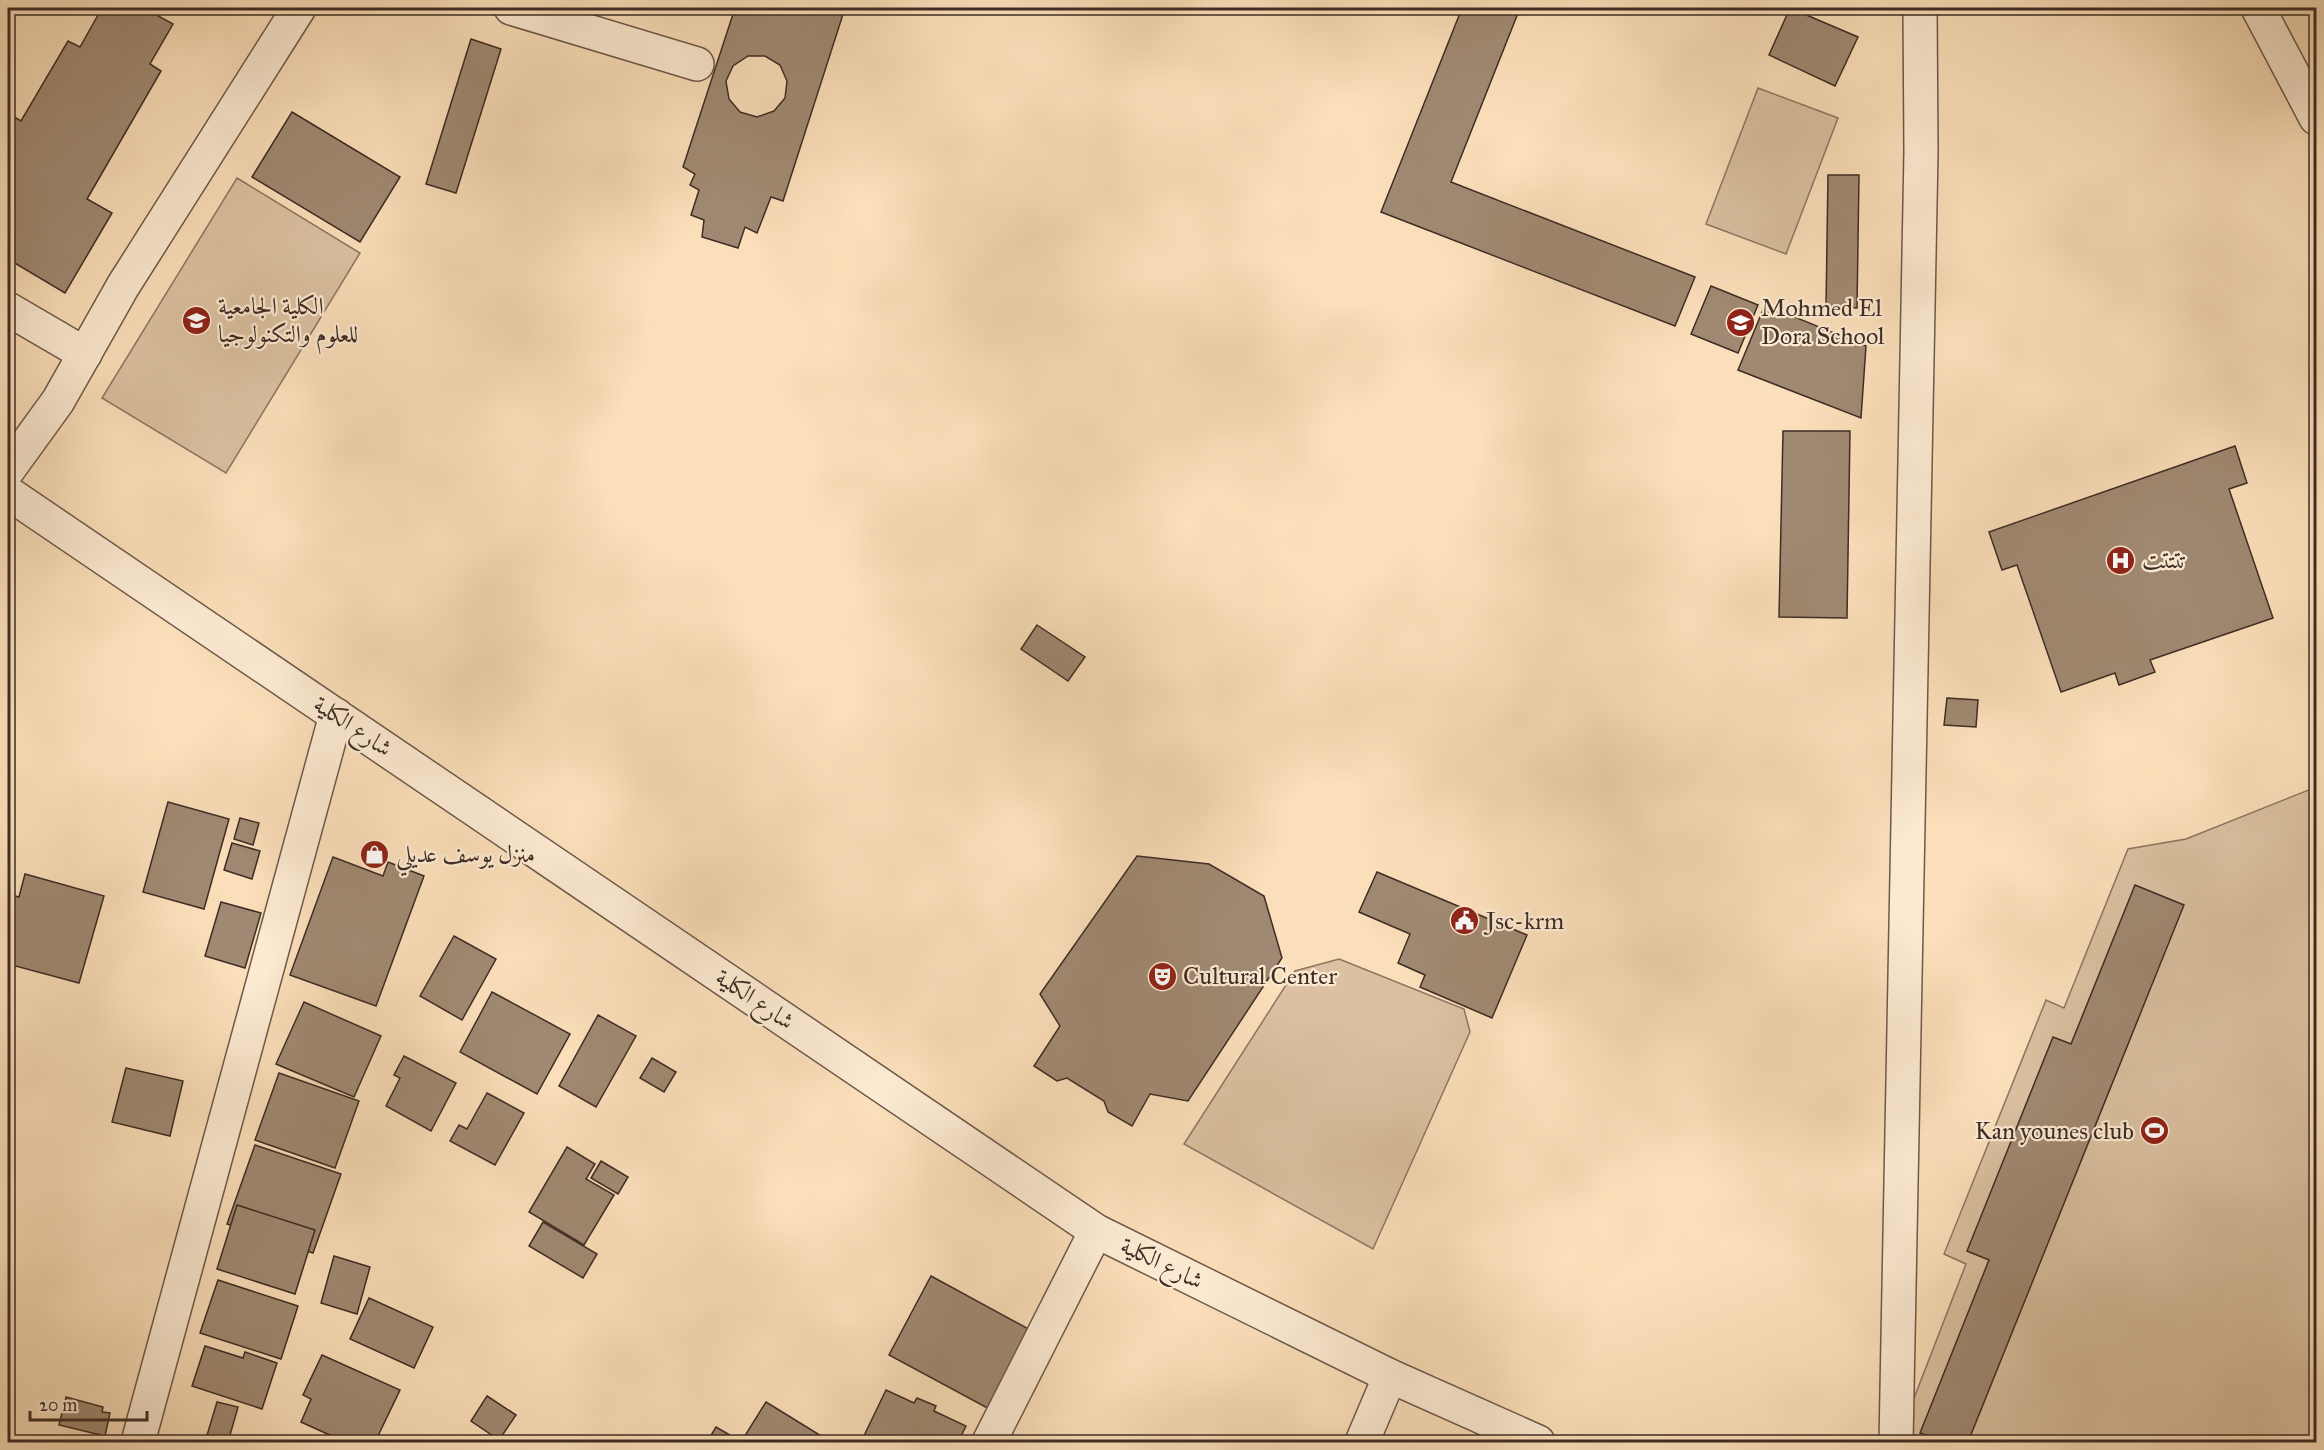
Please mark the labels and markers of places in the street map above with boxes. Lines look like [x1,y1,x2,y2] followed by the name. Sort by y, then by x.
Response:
[218,291,358,355] place label: الكلية الجامعية للعلوم والتكنولوجيا
[1761,293,1885,351] place label: Mohmed El Dora School
[181,304,213,336] school or university icon: الكلية الجامعية للعلوم والتكنولوجيا
[1724,306,1756,338] school or university icon: Mohmed El Dora School
[2105,544,2137,576] hospital icon: تتتتت
[2142,545,2187,575] place label: تتتتت
[359,838,391,870] shop icon: منزل يوسف عديلي
[396,839,535,877] place label: منزل يوسف عديلي
[1449,905,1481,937] public building icon: Jsc-krm
[1483,906,1564,936] place label: Jsc-krm
[1146,960,1178,992] theatre icon: Cultural Center
[1183,961,1337,991] place label: Cultural Center
[2139,1115,2171,1147] sports icon: Kan younes club
[1975,1116,2134,1146] place label: Kan younes club

